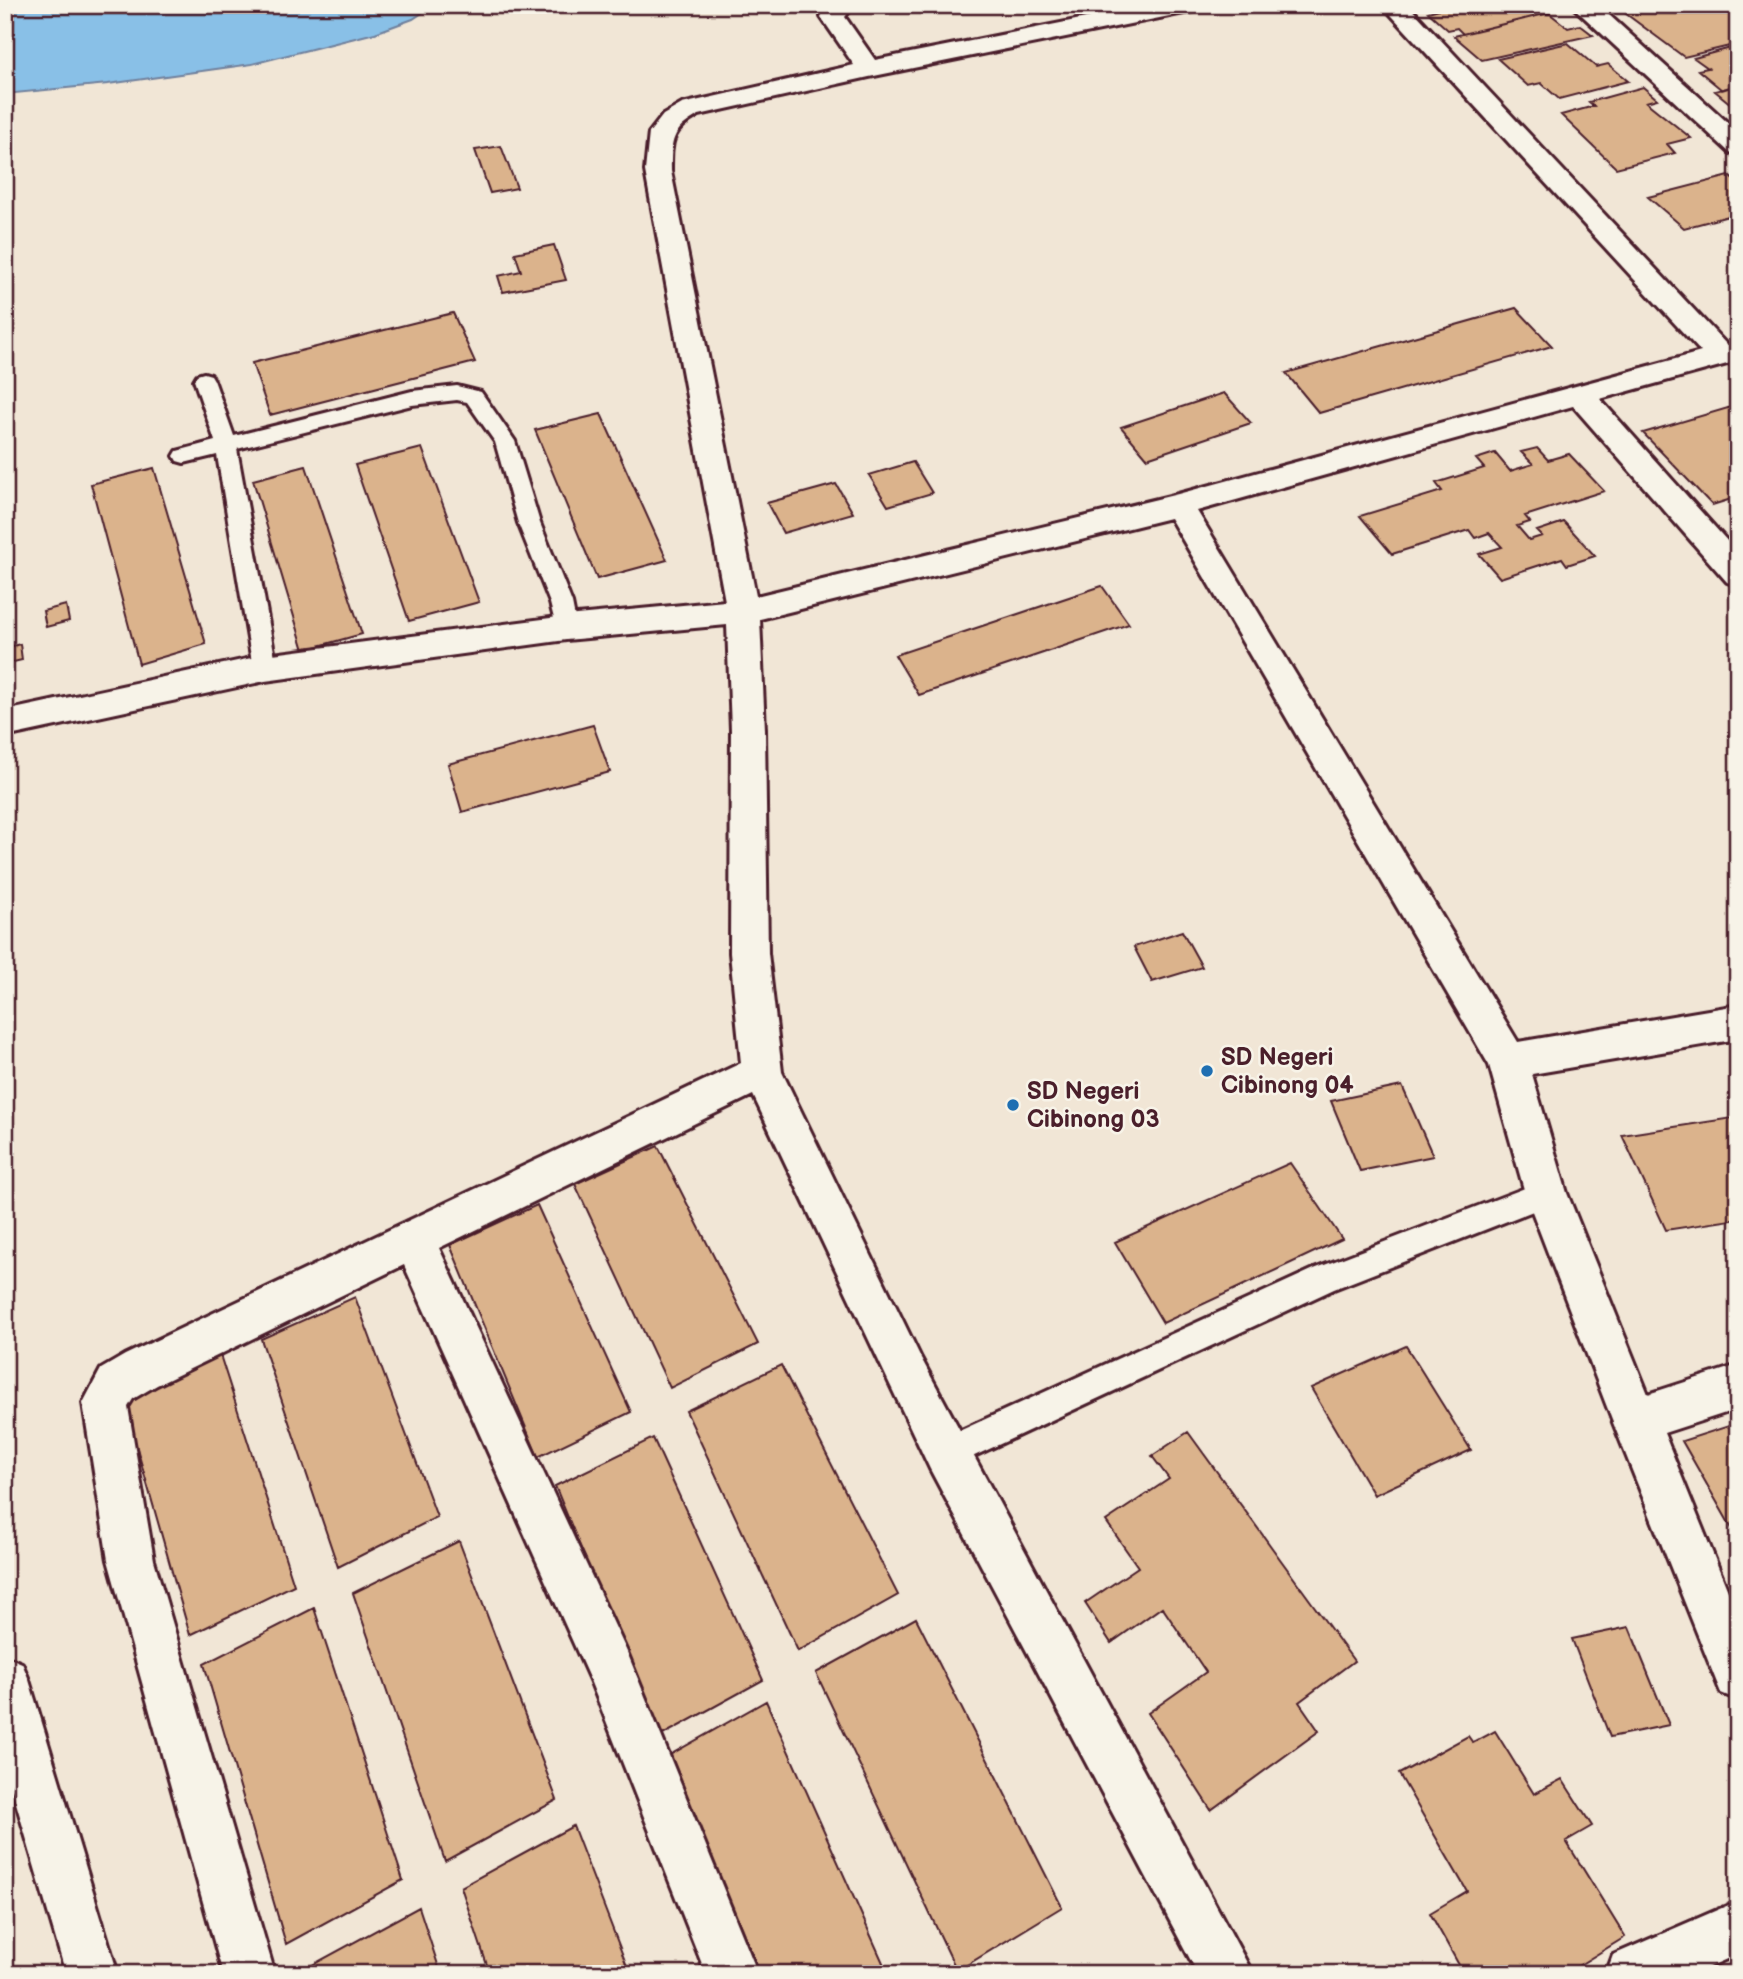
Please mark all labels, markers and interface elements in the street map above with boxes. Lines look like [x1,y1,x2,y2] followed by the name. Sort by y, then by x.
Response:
[1221,1043,1354,1100] place label: SD Negeri Cibinong 04
[1199,1063,1215,1079] marker: SD Negeri Cibinong 04
[1027,1077,1159,1134] place label: SD Negeri Cibinong 03
[1005,1097,1021,1113] marker: SD Negeri Cibinong 03

